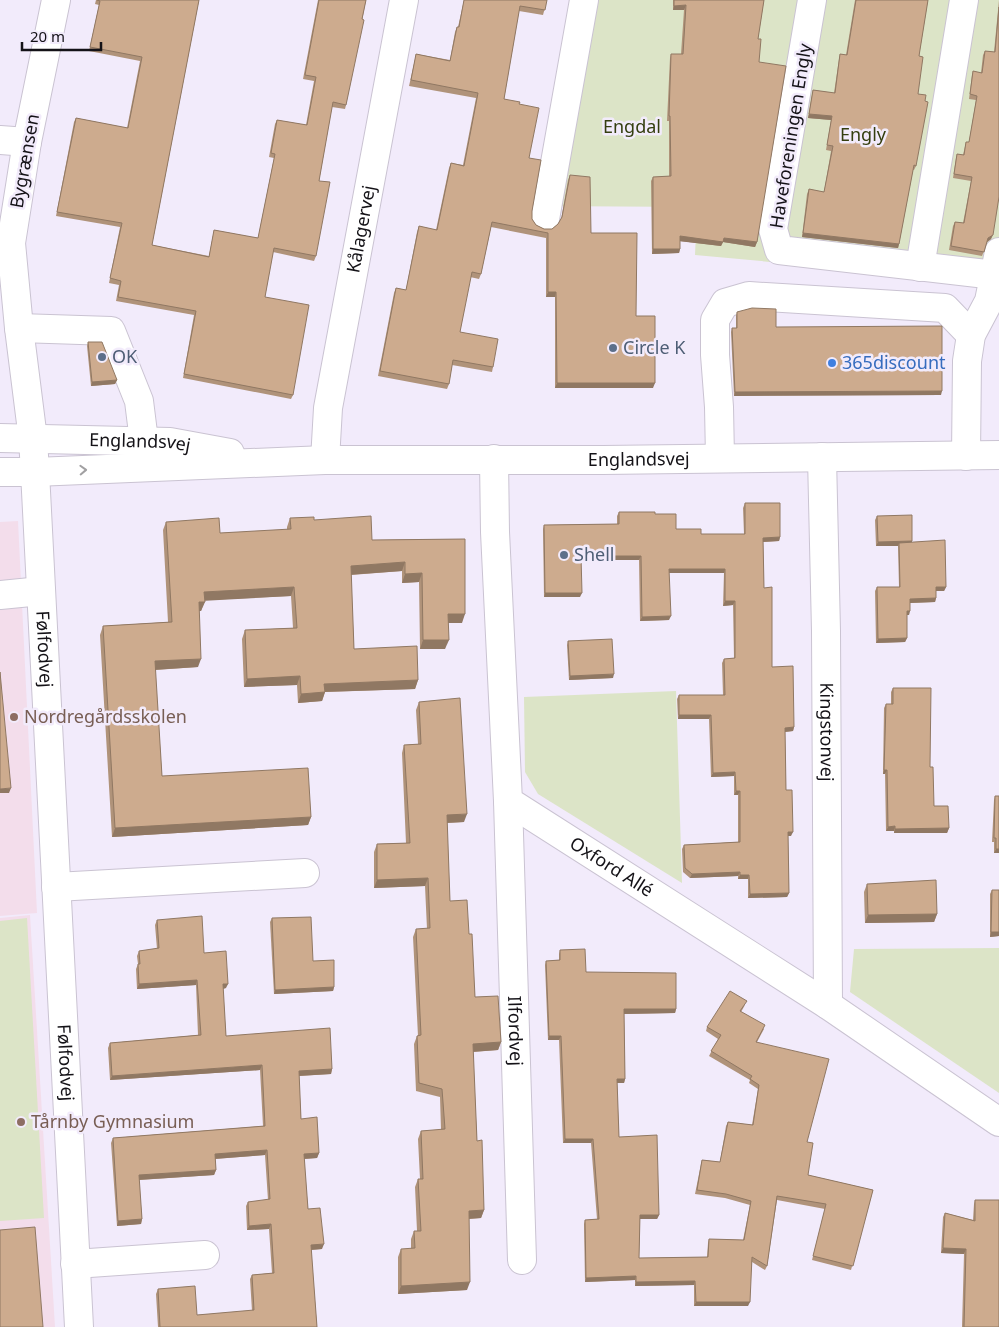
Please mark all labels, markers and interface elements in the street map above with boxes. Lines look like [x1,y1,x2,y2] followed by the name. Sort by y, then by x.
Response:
[22,20,101,52] scale bar
[30,26,65,46] text: 20 m
[764,41,817,230] street label: Haveforeningen Engly
[4,112,44,210] street label: Bygrænsen
[603,114,661,138] park label: Engdal
[840,122,887,146] park label: Engly
[340,183,380,275] street label: Kålagervej
[623,335,686,359] place label: Circle K
[607,342,619,354] marker: Circle K
[112,344,138,368] place label: OK
[842,350,946,374] place label: 365discount
[96,351,108,363] marker: OK
[826,357,838,369] marker: 365discount
[89,427,193,457] street label: Englandsvej
[588,446,690,471] street label: Englandsvej
[80,465,88,476] one-way arrow
[574,542,614,566] place label: Shell
[558,549,570,561] marker: Shell
[31,610,59,688] street label: Følfodvej
[815,682,840,782] street label: Kingstonvej
[24,704,187,728] place label: Nordregårdsskolen
[8,711,20,723] marker: Nordregårdsskolen
[566,831,658,902] street label: Oxford Allé
[503,996,529,1066] street label: Ilfordvej
[52,1024,80,1102] street label: Følfodvej
[31,1109,194,1133] place label: Tårnby Gymnasium
[15,1116,27,1128] marker: Tårnby Gymnasium

